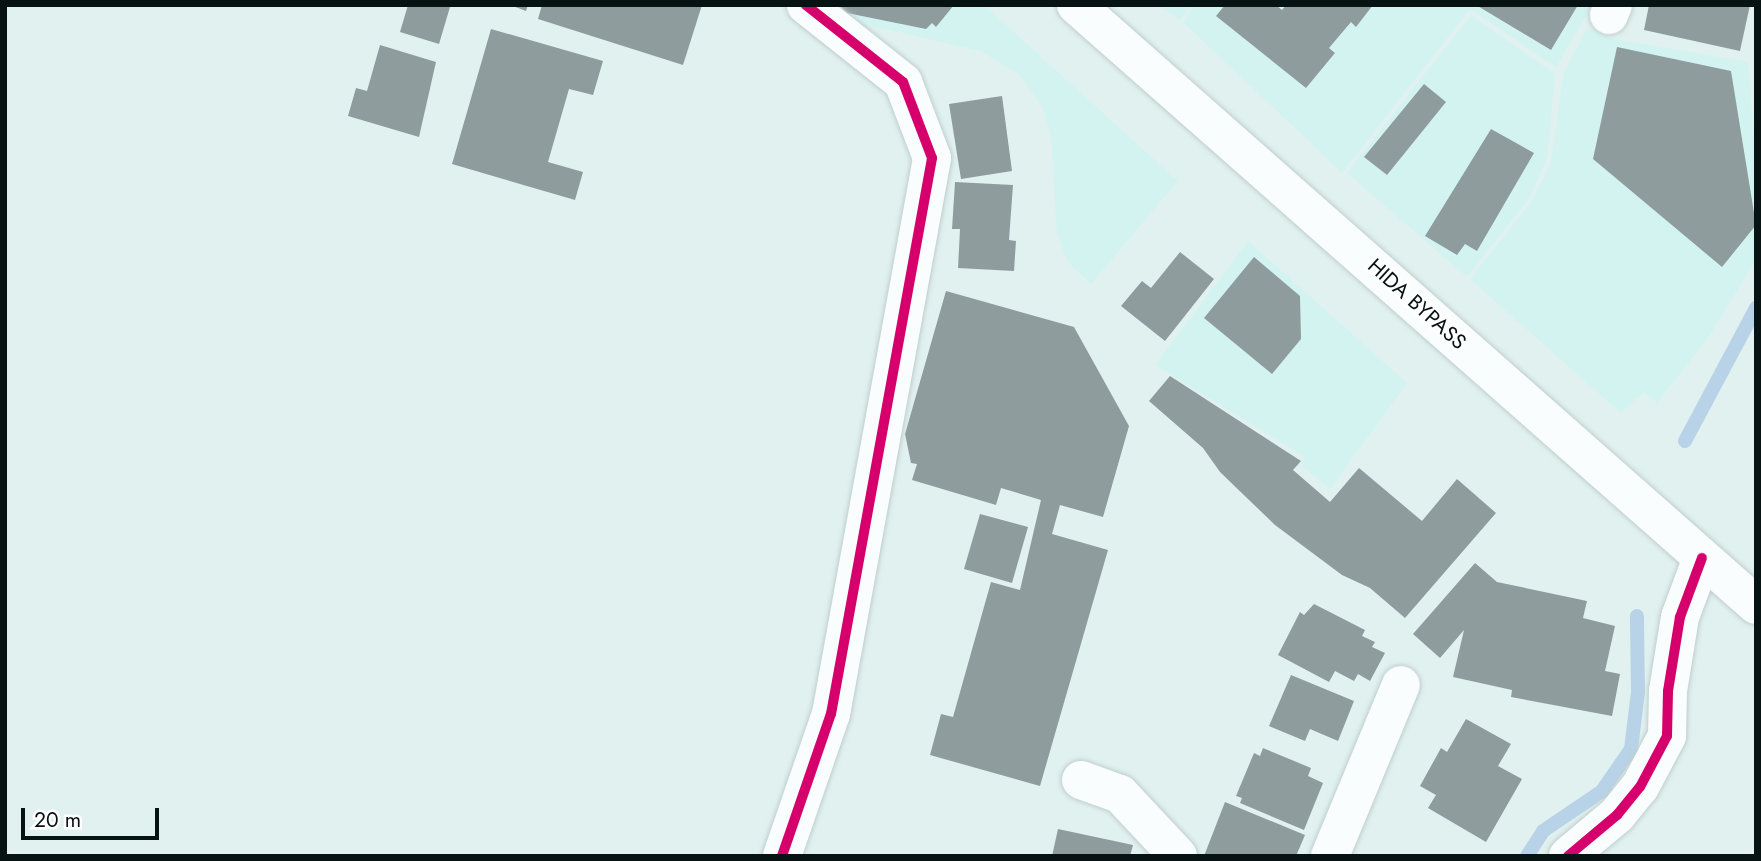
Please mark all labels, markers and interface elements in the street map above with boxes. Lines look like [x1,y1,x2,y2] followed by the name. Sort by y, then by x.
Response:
[1363,253,1471,355] street label: HIDA BYPASS
[24,794,163,838] scale bar
[34,805,81,835] text: 20 m

